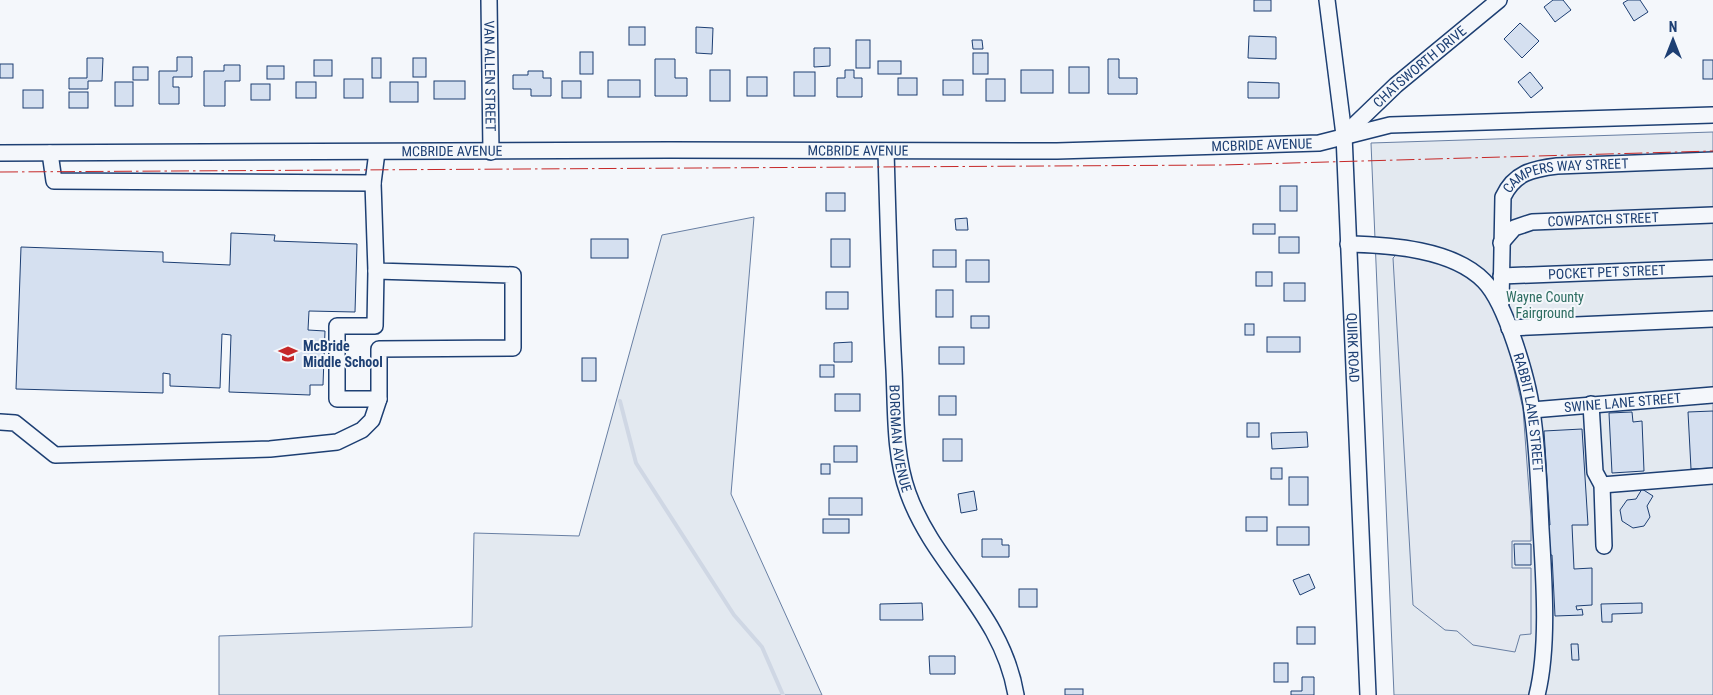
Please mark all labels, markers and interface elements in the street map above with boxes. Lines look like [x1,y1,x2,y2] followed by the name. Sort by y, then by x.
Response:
[1648,15,1698,65] north arrow
[1669,19,1677,35] text: N
[481,20,499,132] street label: VAN ALLEN STREET
[1370,22,1469,111] street label: CHATSWORTH DRIVE
[1211,135,1313,154] street label: MCBRIDE AVENUE
[807,142,909,159] street label: MCBRIDE AVENUE
[401,143,503,159] street label: MCBRIDE AVENUE
[1499,155,1629,196] street label: CAMPERS WAY STREET
[1547,209,1659,229] street label: COWPATCH STREET
[1548,262,1666,282] street label: POCKET PET STREET
[1506,289,1584,321] park label: Wayne County Fairground
[1344,312,1363,383] street label: QUIRK ROAD
[303,338,383,370] place label: McBride Middle School
[277,343,299,365] school or university icon: McBride Middle School
[1510,351,1546,473] street label: RABBIT LANE STREET
[887,384,915,494] street label: BORGMAN AVENUE
[1564,390,1682,415] street label: SWINE LANE STREET

